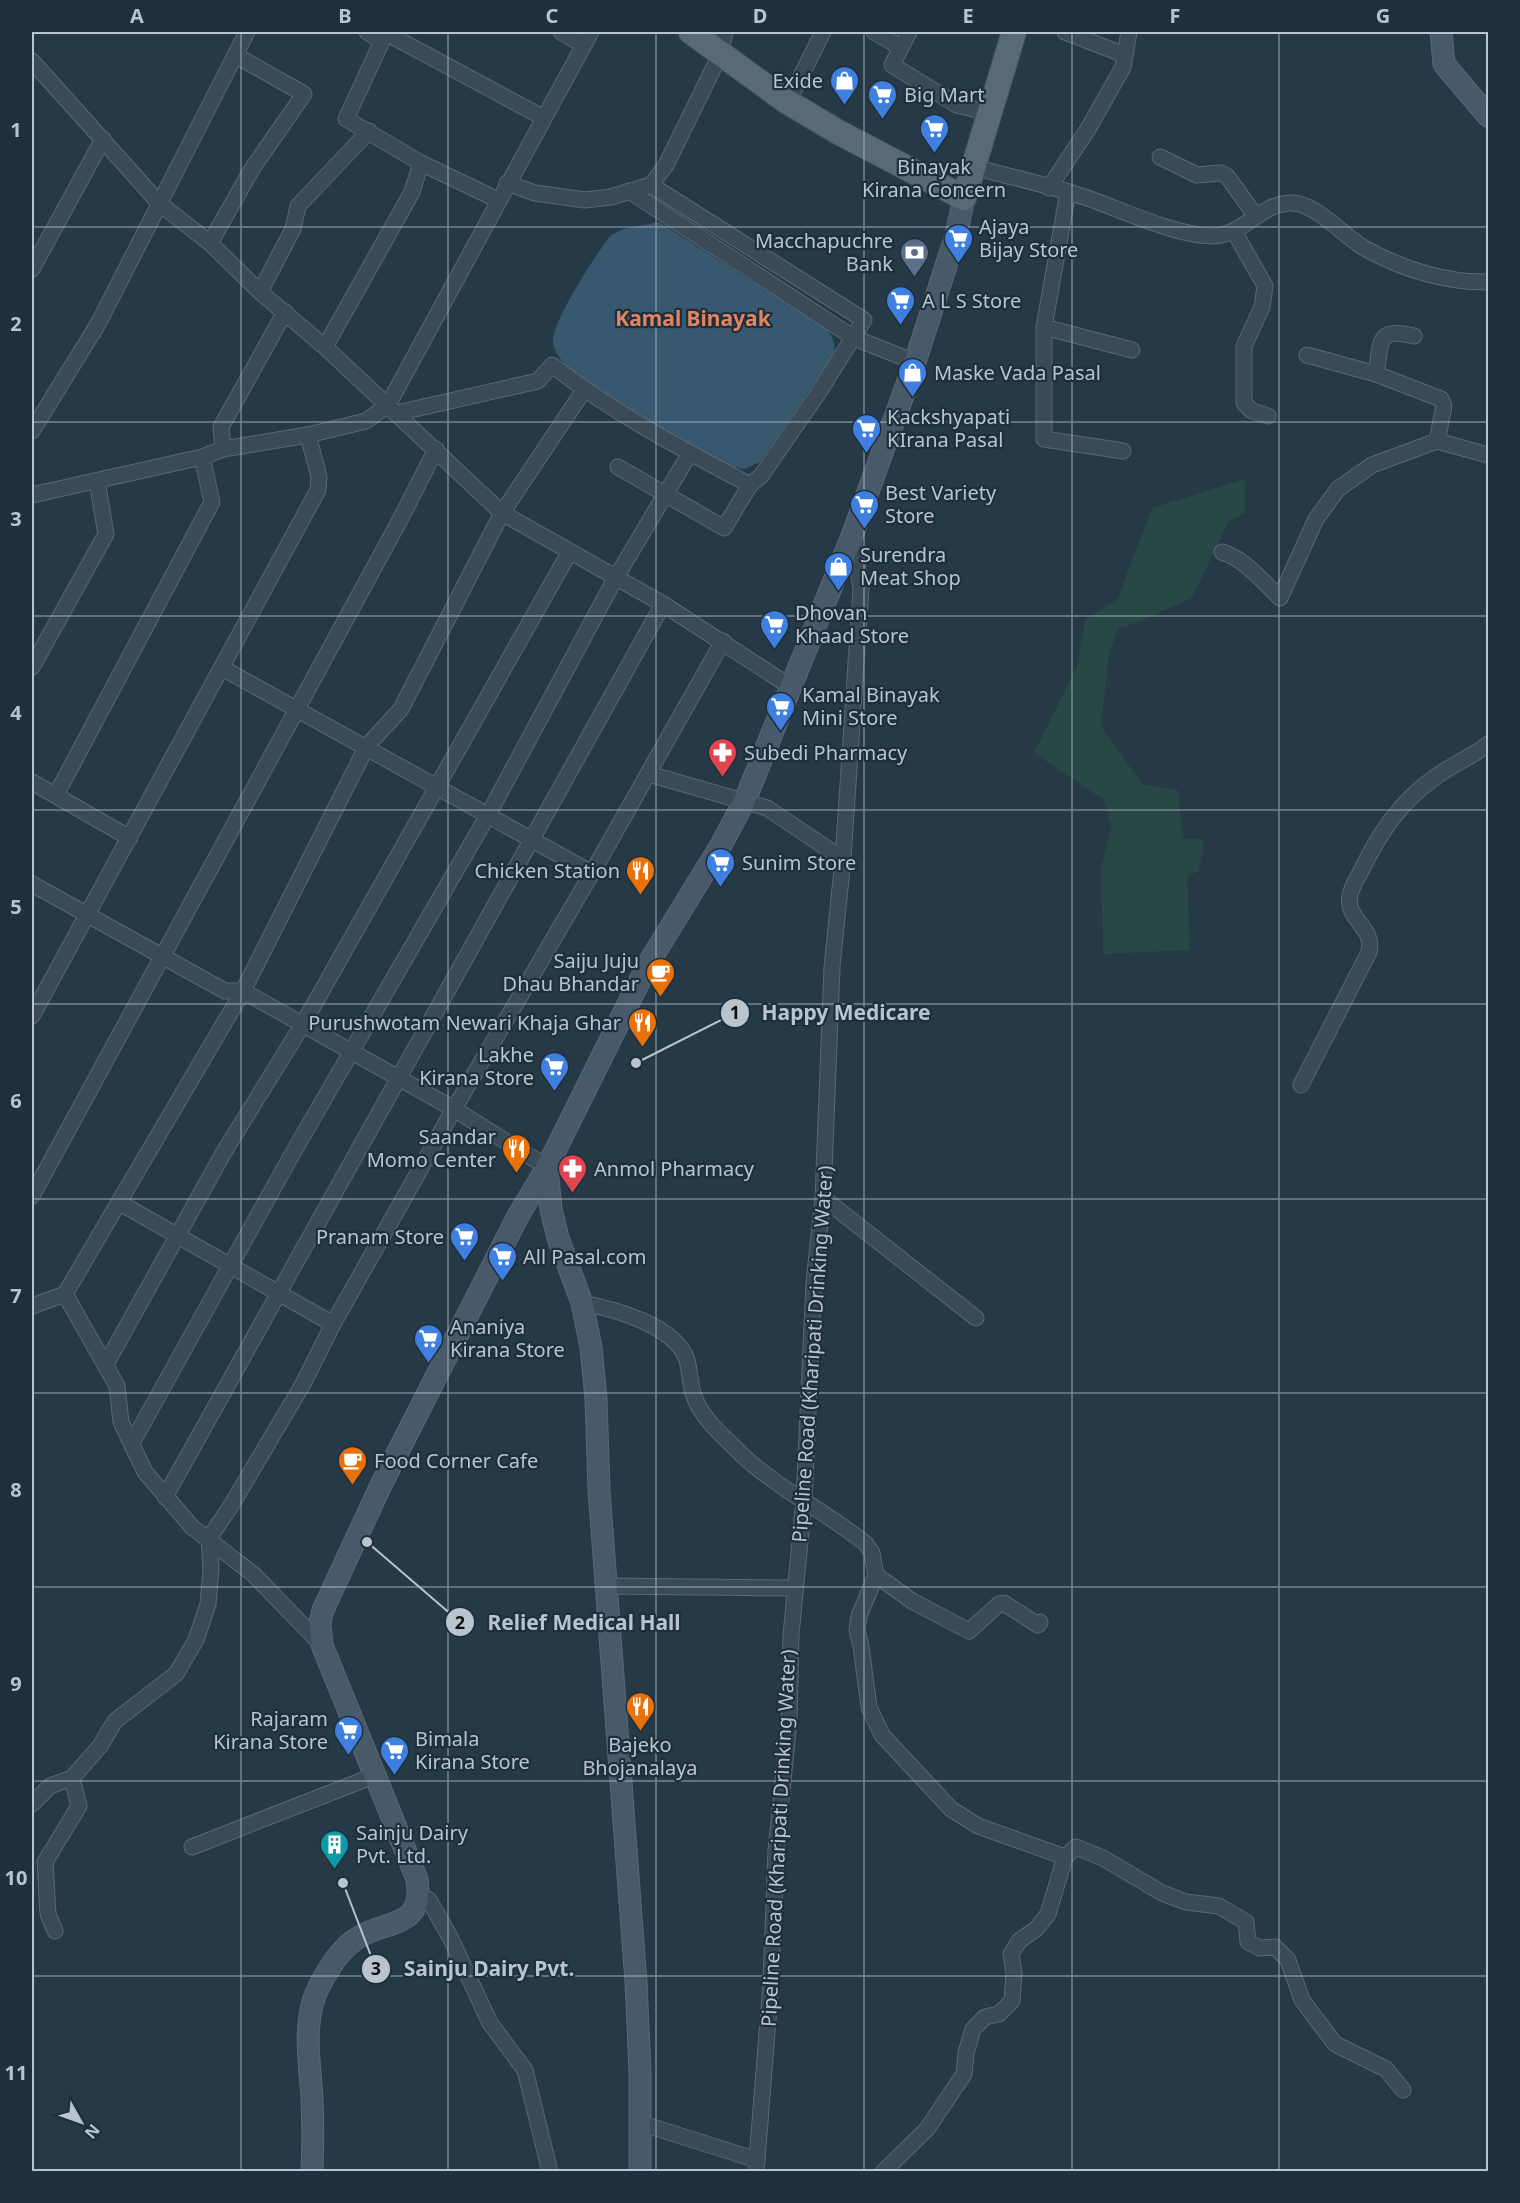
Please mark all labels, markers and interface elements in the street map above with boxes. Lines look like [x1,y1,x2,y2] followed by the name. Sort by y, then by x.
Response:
[130,2,144,29] text: A
[338,2,352,29] text: B
[546,2,559,29] text: C
[753,2,767,29] text: D
[962,2,974,29] text: E
[1170,2,1180,29] text: F
[1376,2,1390,29] text: G
[828,64,860,106] shop icon: Exide
[773,67,823,94] place label: Exide
[867,78,899,120] supermarket icon: Big Mart
[904,81,985,108] place label: Big Mart
[918,112,950,154] supermarket icon: Binayak Kirana Concern
[10,116,22,143] text: 1
[862,153,1006,203] place label: Binayak Kirana Concern
[979,213,1078,263] place label: Ajaya Bijay Store
[942,222,974,264] supermarket icon: Ajaya Bijay Store
[755,227,893,277] place label: Macchapuchre Bank
[898,236,930,278] bank icon: Macchapuchre Bank
[885,284,917,326] supermarket icon: A L S Store
[922,287,1021,314] place label: A L S Store
[615,304,772,332] district label: Kamal Binayak
[10,310,22,337] text: 2
[897,356,929,398] shop icon: Maske Vada Pasal
[934,359,1101,386] place label: Maske Vada Pasal
[887,403,1010,453] place label: Kackshyapati KIrana Pasal
[850,412,882,454] supermarket icon: Kackshyapati KIrana Pasal
[885,479,997,529] place label: Best Variety Store
[848,488,880,530] supermarket icon: Best Variety Store
[10,505,22,532] text: 3
[860,541,961,591] place label: Surendra Meat Shop
[823,550,855,592] shop icon: Surendra Meat Shop
[795,599,909,649] place label: Dhovan Khaad Store
[758,608,790,650] supermarket icon: Dhovan Khaad Store
[802,681,940,731] place label: Kamal Binayak Mini Store
[765,690,797,732] supermarket icon: Kamal Binayak Mini Store
[10,699,22,726] text: 4
[707,736,739,778] pharmacy icon: Subedi Pharmacy
[744,739,908,766] place label: Subedi Pharmacy
[705,846,737,888] supermarket icon: Sunim Store
[742,849,856,876] place label: Sunim Store
[625,854,657,896] restaurant icon: Chicken Station
[474,857,620,884] place label: Chicken Station
[10,893,22,920] text: 5
[503,947,639,997] place label: Saiju Juju Dhau Bhandar
[644,956,676,998] cafe icon: Saiju Juju Dhau Bhandar
[720,993,943,1032] callout: Happy Medicare
[761,998,931,1026] text: Happy Medicare
[730,1000,740,1024] text: 1
[626,1006,658,1048] restaurant icon: Purushwotam Newari Khaja Ghar
[308,1009,621,1036] place label: Purushwotam Newari Khaja Ghar
[419,1041,534,1091] place label: Lakhe Kirana Store
[539,1050,571,1092] supermarket icon: Lakhe Kirana Store
[10,1087,22,1114] text: 6
[367,1123,496,1173] place label: Saandar Momo Center
[501,1132,533,1174] restaurant icon: Saandar Momo Center
[557,1152,589,1194] pharmacy icon: Anmol Pharmacy
[594,1155,755,1182] place label: Anmol Pharmacy
[785,1165,839,1543] street label: Pipeline Road (Kharipati Drinking Water)
[449,1220,481,1262] supermarket icon: Pranam Store
[316,1223,444,1250] place label: Pranam Store
[486,1240,518,1282] supermarket icon: All Pasal.com
[523,1243,646,1270] place label: All Pasal.com
[10,1282,22,1309] text: 7
[450,1313,565,1363] place label: Ananiya Kirana Store
[413,1322,445,1364] supermarket icon: Ananiya Kirana Store
[337,1444,369,1486] cafe icon: Food Corner Cafe
[374,1447,538,1474] place label: Food Corner Cafe
[10,1476,22,1503] text: 8
[445,1603,692,1642] callout: Relief Medical Hall
[487,1608,681,1636] text: Relief Medical Hall
[455,1610,465,1634] text: 2
[755,1649,801,2027] street label: Pipeline Road (Kharipati Drinking Water)
[10,1670,22,1697] text: 9
[624,1690,656,1732] restaurant icon: Bajeko Bhojanalaya
[213,1705,328,1755] place label: Rajaram Kirana Store
[333,1714,365,1756] supermarket icon: Rajaram Kirana Store
[415,1725,530,1775] place label: Bimala Kirana Store
[582,1731,698,1781] place label: Bajeko Bhojanalaya
[378,1734,410,1776] supermarket icon: Bimala Kirana Store
[356,1819,469,1869] place label: Sainju Dairy Pvt. Ltd.
[319,1828,351,1870] building icon: Sainju Dairy Pvt. Ltd.
[5,1864,27,1891] text: 10
[361,1949,586,1988] callout: Sainju Dairy Pvt.
[404,1954,574,1982] text: Sainju Dairy Pvt.
[371,1956,381,1980] text: 3
[5,2059,27,2086] text: 11
[51,2092,111,2152] north arrow
[80,2120,105,2144] text: N

